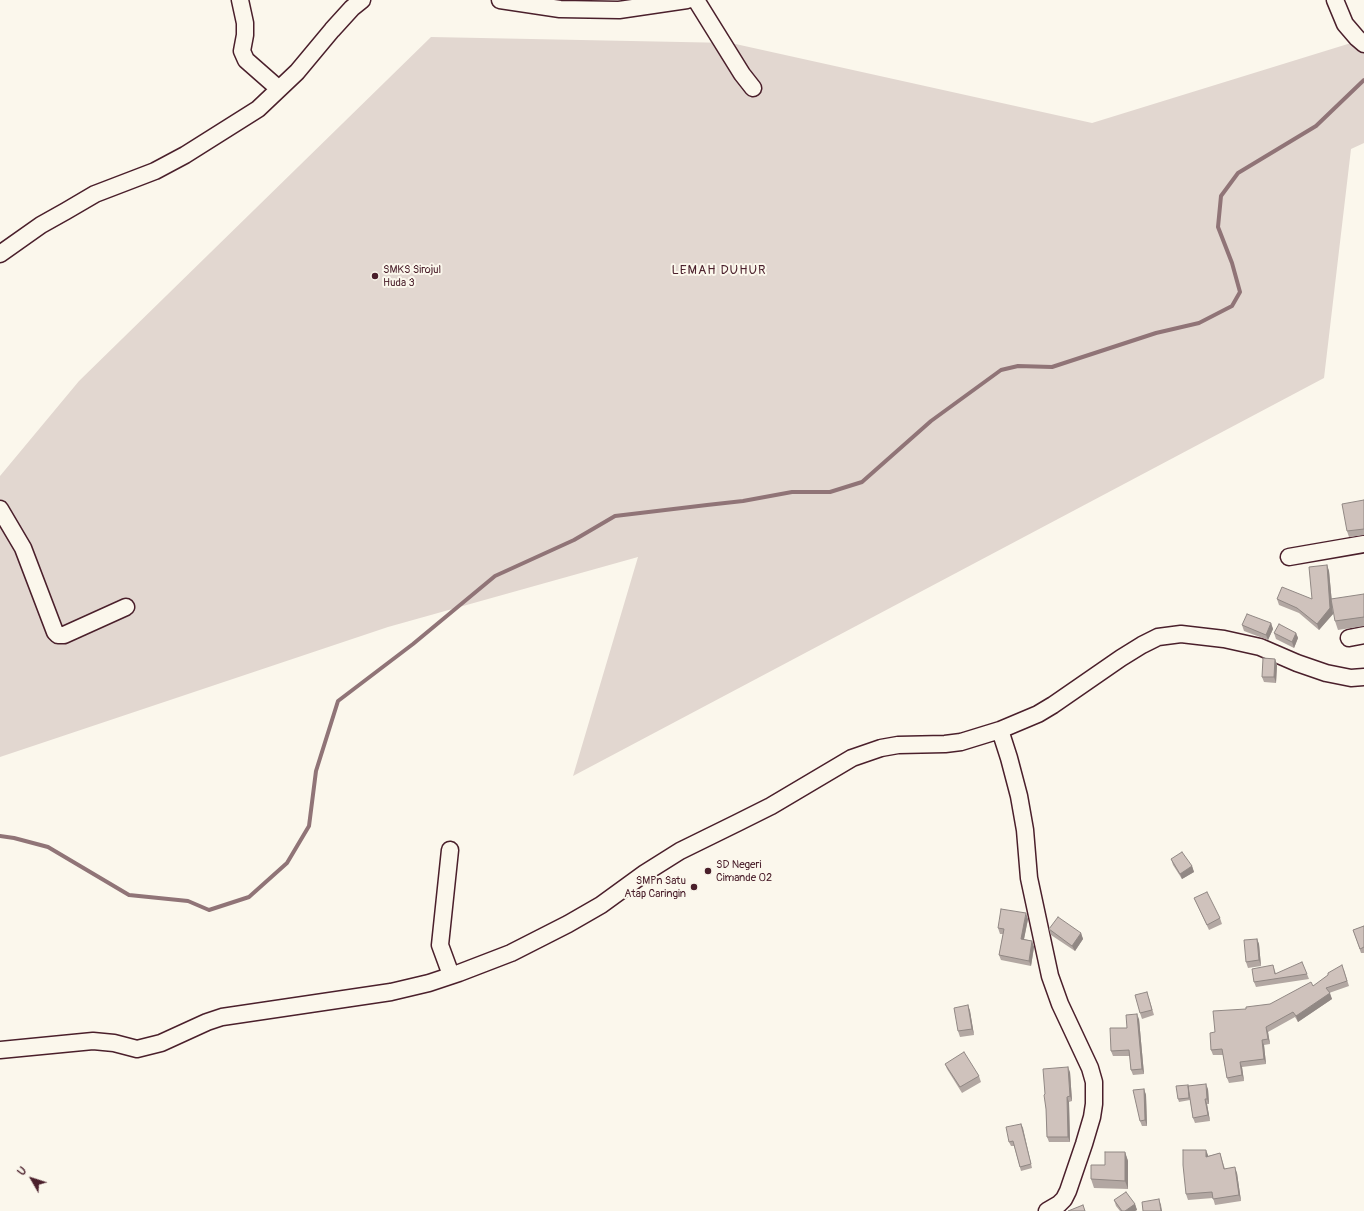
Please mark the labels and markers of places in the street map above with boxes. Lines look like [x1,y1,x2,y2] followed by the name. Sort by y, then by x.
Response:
[383,263,441,289] place label: SMKS Sirojul Huda 3
[370,271,380,281] marker: SMKS Sirojul Huda 3
[716,858,772,884] place label: SD Negeri Cimande 02
[703,866,713,876] marker: SD Negeri Cimande 02
[624,874,686,900] place label: SMPn Satu Atap Caringin
[689,882,699,892] marker: SMPn Satu Atap Caringin

